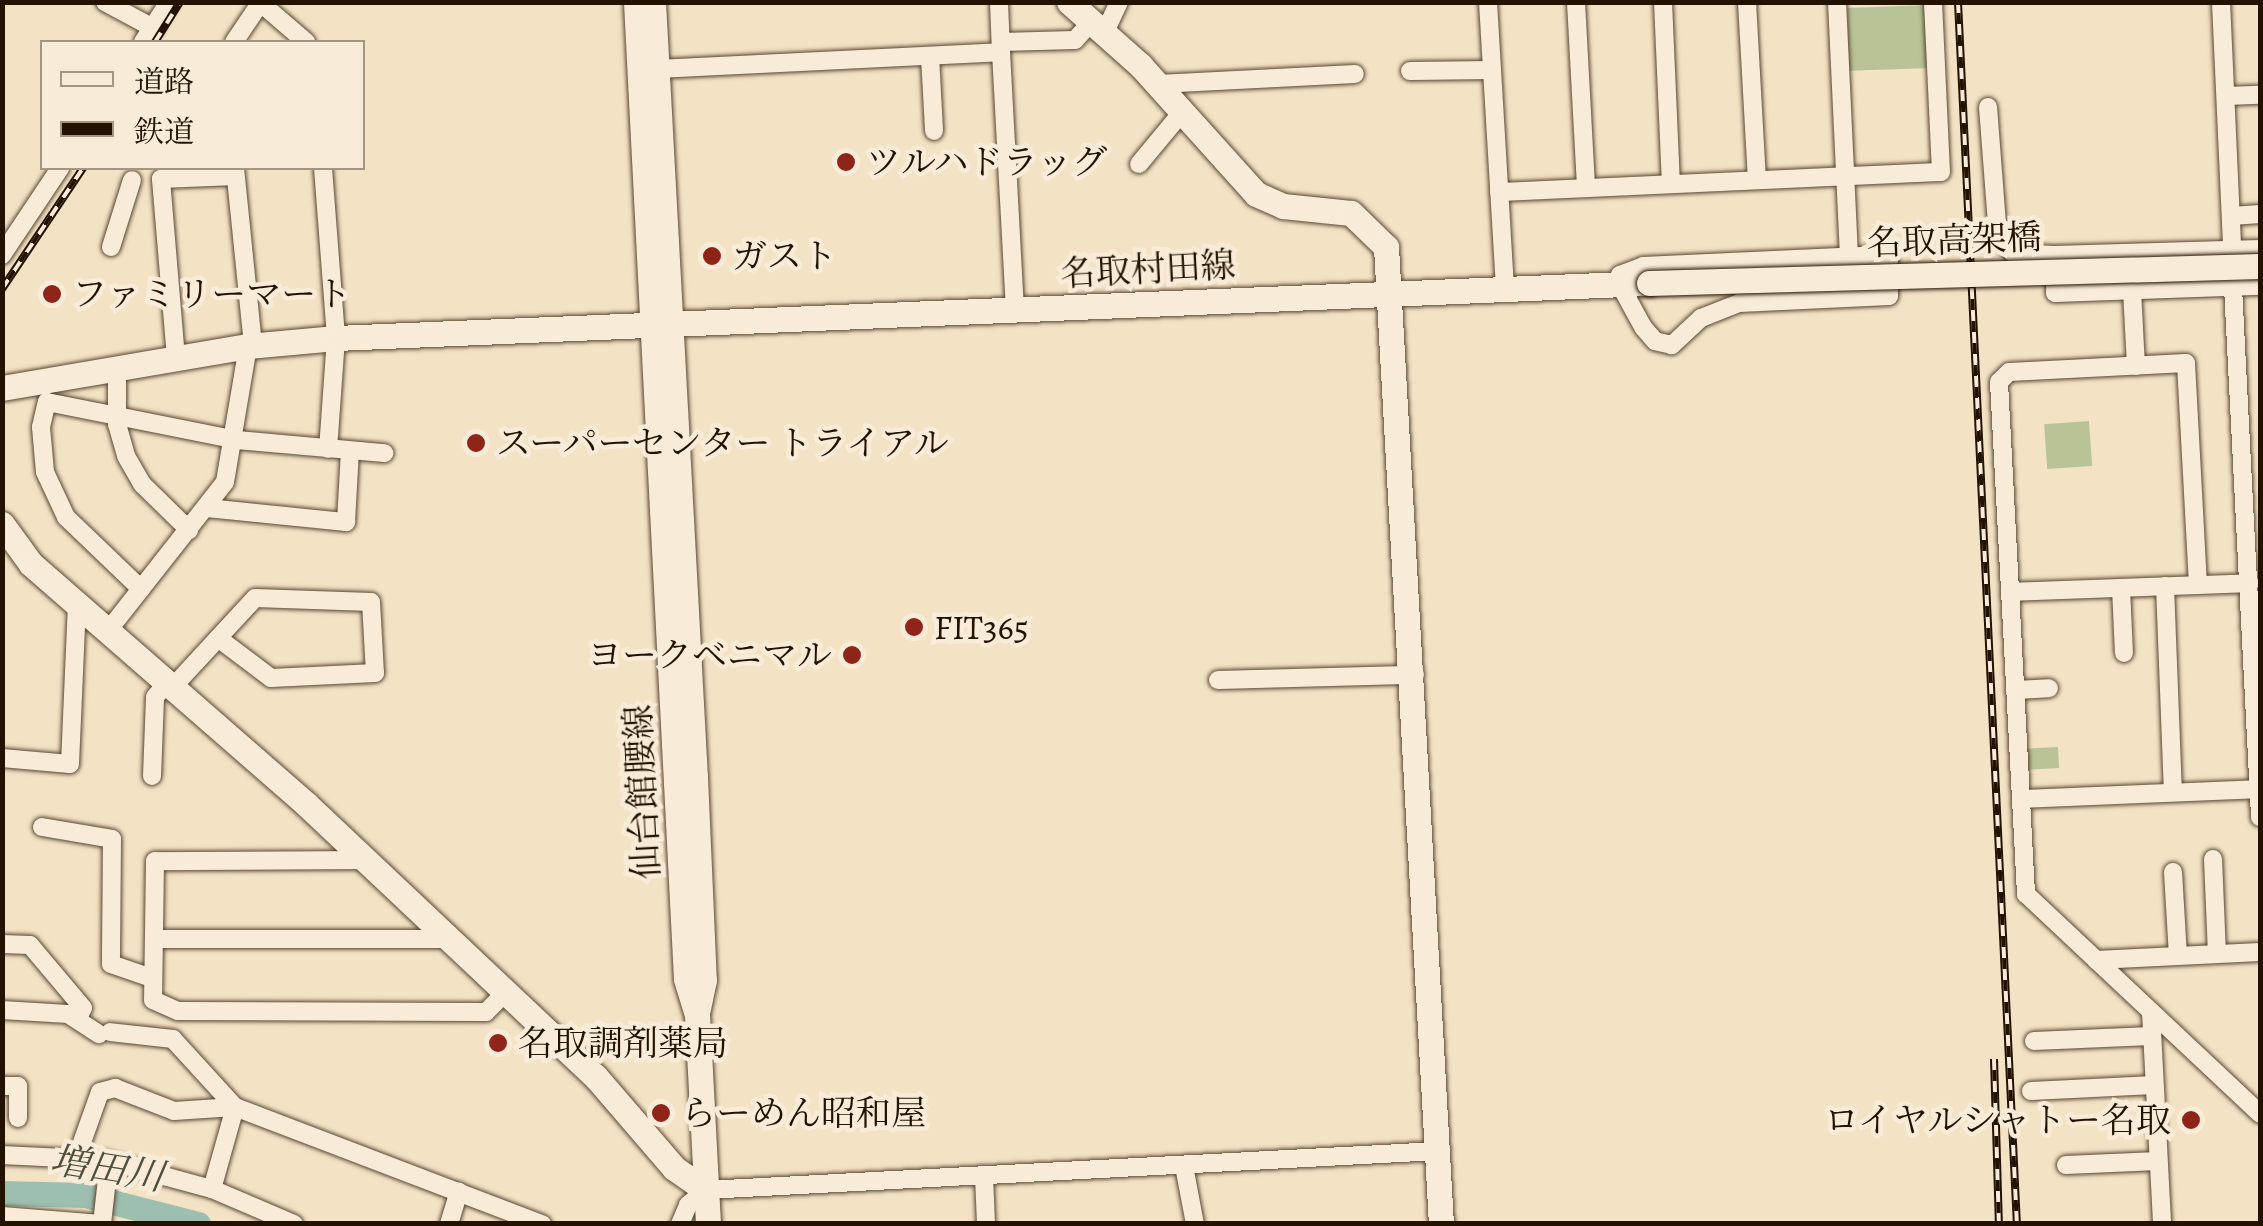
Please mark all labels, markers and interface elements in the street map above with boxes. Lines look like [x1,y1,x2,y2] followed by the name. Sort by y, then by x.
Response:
[40,40,365,170] legend
[134,62,194,102] text: 道路
[134,112,194,152] text: 鉄道
[866,141,1111,183] place label: ツルハドラッグ
[835,151,857,173] marker: ツルハドラッグ
[1866,216,2042,264] street label: 名取高架橋
[732,235,837,277] place label: ガスト
[1060,243,1236,295] street label: 名取村田線
[701,245,723,267] marker: ガスト
[72,273,352,315] place label: ファミリーマート
[41,283,63,305] marker: ファミリーマート
[496,422,956,464] place label: スーパーセンター トライアル
[465,432,487,454] marker: スーパーセンター トライアル
[934,606,1029,648] place label: FIT365
[903,616,925,638] marker: FIT365
[587,634,832,676] place label: ヨークベニマル
[841,644,863,666] marker: ヨークベニマル
[616,704,668,880] street label: 仙台館腰線
[518,1022,728,1064] place label: 名取調剤薬局
[487,1032,509,1054] marker: 名取調剤薬局
[681,1092,926,1134] place label: らーめん昭和屋
[1821,1099,2171,1141] place label: ロイヤルシャトー名取
[650,1102,672,1124] marker: らーめん昭和屋
[2180,1109,2202,1131] marker: ロイヤルシャトー名取
[47,1138,167,1200] water label: 増田川

